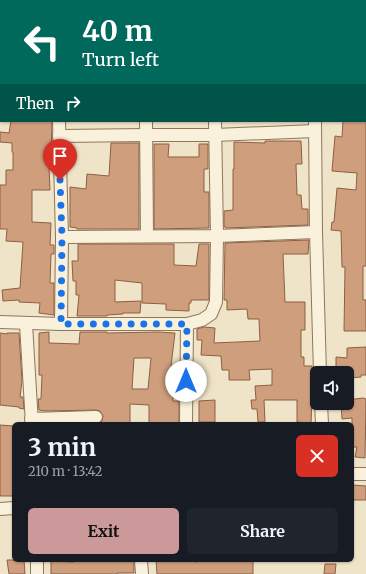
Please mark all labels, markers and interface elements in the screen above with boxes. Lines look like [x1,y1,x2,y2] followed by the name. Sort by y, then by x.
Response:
[82,13,153,49] text: 40 m
[16,16,68,68] icon: left
[82,48,159,71] text: Turn left
[62,92,84,114] icon: right
[16,94,54,113] text: Then
[43,139,77,180] pin
[49,145,71,167] icon: arrive
[165,360,207,402] position arrow
[310,366,354,410] map controls
[310,366,354,410] button: sound
[28,432,96,463] text: 3 min
[296,435,338,477] button: close
[28,463,103,480] text: 210 m · 13:42
[28,508,179,554] button: Exit
[187,508,338,554] button: Share

